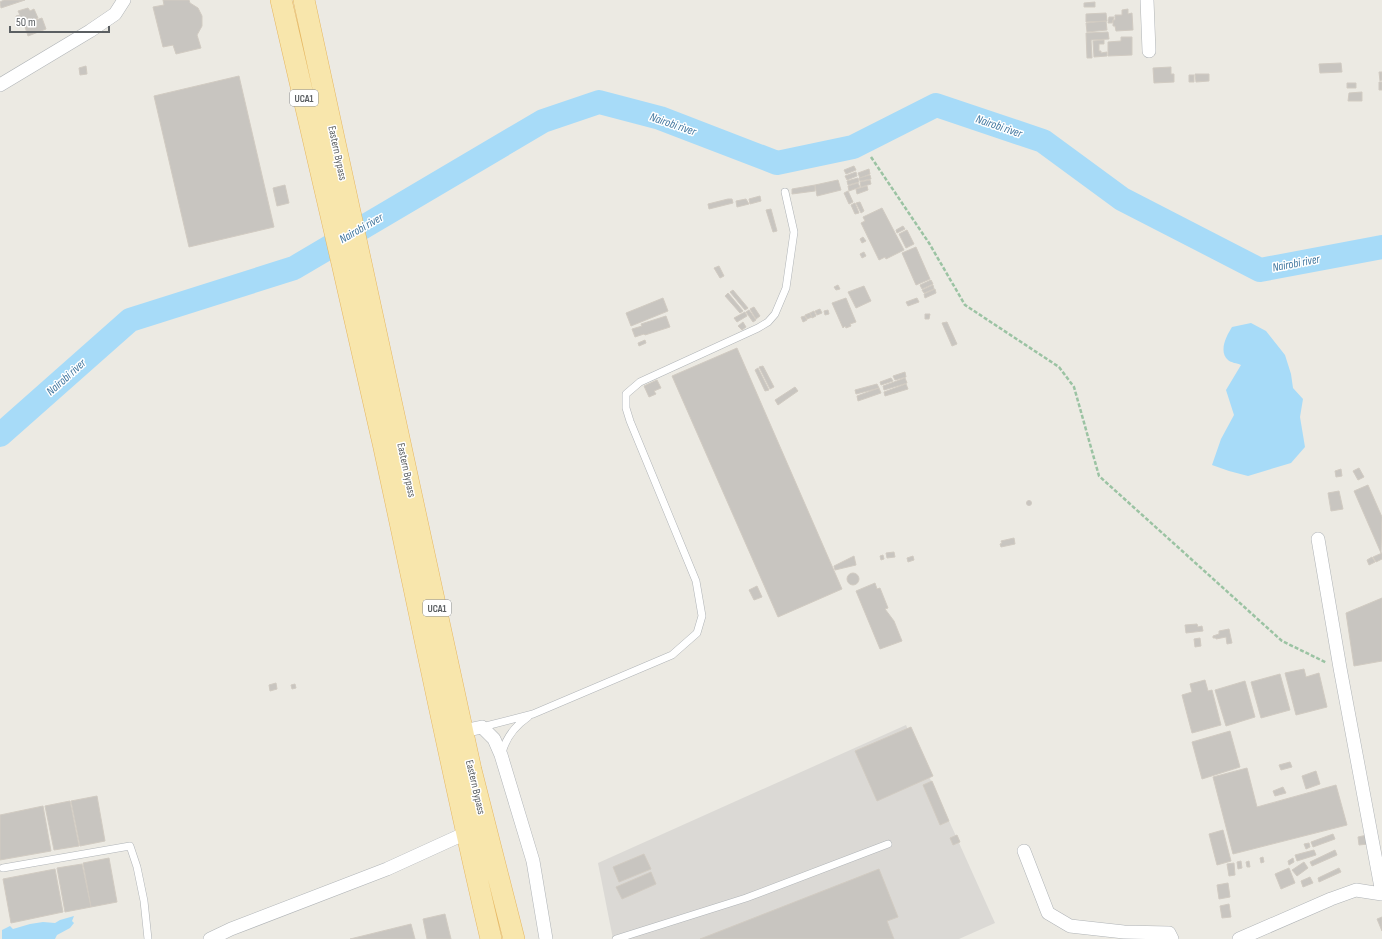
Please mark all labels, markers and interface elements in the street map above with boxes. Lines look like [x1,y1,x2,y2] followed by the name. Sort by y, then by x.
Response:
[10,8,109,34] scale bar
[16,15,36,30] text: 50 m
[290,90,318,106] road number: UCA1
[648,110,699,140] water label: Nairobi river
[974,112,1025,142] water label: Nairobi river
[325,125,350,182] street label: Eastern Bypass
[337,210,386,247] water label: Nairobi river
[1271,251,1322,275] water label: Nairobi river
[43,355,90,399] water label: Nairobi river
[394,442,419,499] street label: Eastern Bypass
[423,600,451,616] road number: UCA1
[463,759,488,816] street label: Eastern Bypass

